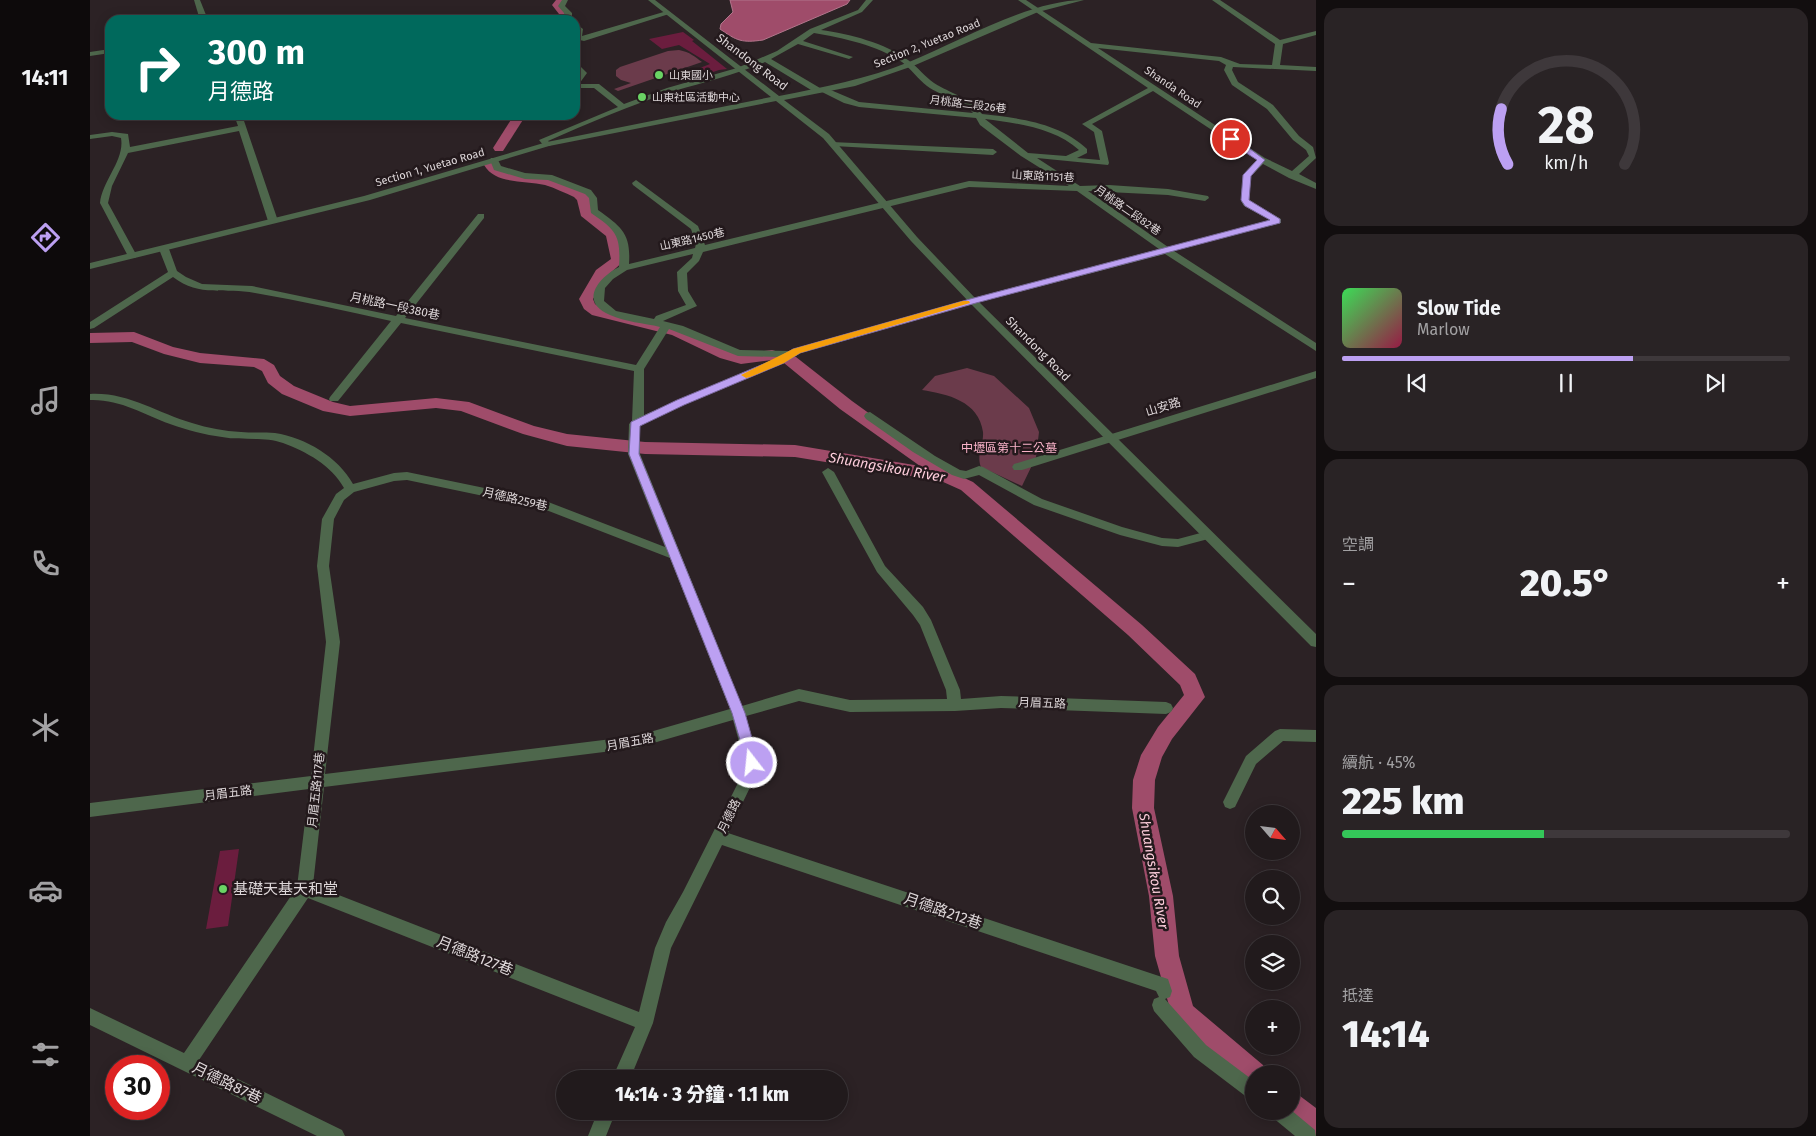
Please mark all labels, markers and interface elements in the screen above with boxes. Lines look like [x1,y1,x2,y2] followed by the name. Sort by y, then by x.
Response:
[872,16,982,71] street label: Section 2, Yuetao Road
[208,31,305,73] text: 300 m
[714,31,790,93] street label: Shandong Road
[125,35,190,100] icon: right
[21,64,69,91] text: 14:11
[1142,64,1204,111] street label: Shanda Road
[653,69,665,81] marker: 山東國小
[669,69,713,82] place label: 山東國小
[208,78,274,105] text: 月德路
[636,91,648,103] marker: 山東社區活動中心
[652,91,740,104] place label: 山東社區活動中心
[929,93,1007,116] street label: 月桃路二段26巷
[1537,94,1595,157] text: 28
[1210,118,1252,160] pin
[1217,125,1245,153] icon: arrive
[374,146,486,189] street label: Section 1, Yuetao Road
[1544,152,1588,174] text: km/h
[1011,168,1075,185] street label: 山東路1151巷
[1092,183,1163,238] street label: 月桃路二段82巷
[28,220,63,255] icon: directions
[658,226,726,253] street label: 山東路1450巷
[349,290,441,322] street label: 月桃路一段380巷
[1417,297,1501,320] text: Slow Tide
[1003,314,1073,384] street label: Shandong Road
[1417,320,1470,339] text: Marlow
[1403,369,1431,397] icon: previous
[1552,369,1580,397] icon: pause
[1701,369,1729,397] icon: next
[28,383,63,418] icon: music
[1144,395,1182,419] street label: 山安路
[961,441,1057,455] park label: 中壢區第十二公墓
[827,449,947,486] water label: Shuangsikou River
[481,485,549,513] street label: 月德路259巷
[1342,535,1374,554] text: 空調
[28,546,63,581] icon: phone
[1520,560,1612,606] text: 20.5°
[1342,567,1356,600] text: −
[1776,567,1790,600] text: +
[1018,695,1066,711] street label: 月眉五路
[28,710,63,745] icon: climate
[605,731,655,753] street label: 月眉五路
[725,736,777,788] position arrow
[305,752,327,828] street label: 月眉五路117巷
[1342,753,1416,772] text: 續航 · 45%
[1342,778,1465,824] text: 225 km
[203,783,253,803] street label: 月眉五路
[715,797,743,835] street label: 月德路
[1245,805,1300,860] north arrow
[1245,805,1300,1120] map controls
[1135,811,1172,931] water label: Shuangsikou River
[1245,870,1300,925] button: search
[28,873,63,908] icon: car
[233,880,338,898] place label: 基礎天基天和堂
[217,883,229,895] marker: 基礎天基天和堂
[902,889,984,933] street label: 月德路212巷
[434,933,516,979] street label: 月德路127巷
[1245,935,1300,990] button: layers
[1342,986,1374,1005] text: 抵達
[1245,1000,1300,1055] button: +
[1342,1011,1430,1057] text: 14:14
[28,1037,63,1072] icon: filters
[105,1055,170,1120] speed limit sign: 30
[189,1059,265,1107] street label: 月德路87巷
[1245,1065,1300,1120] button: −
[615,1083,789,1106] text: 14:14 · 3 分鐘 · 1.1 km

